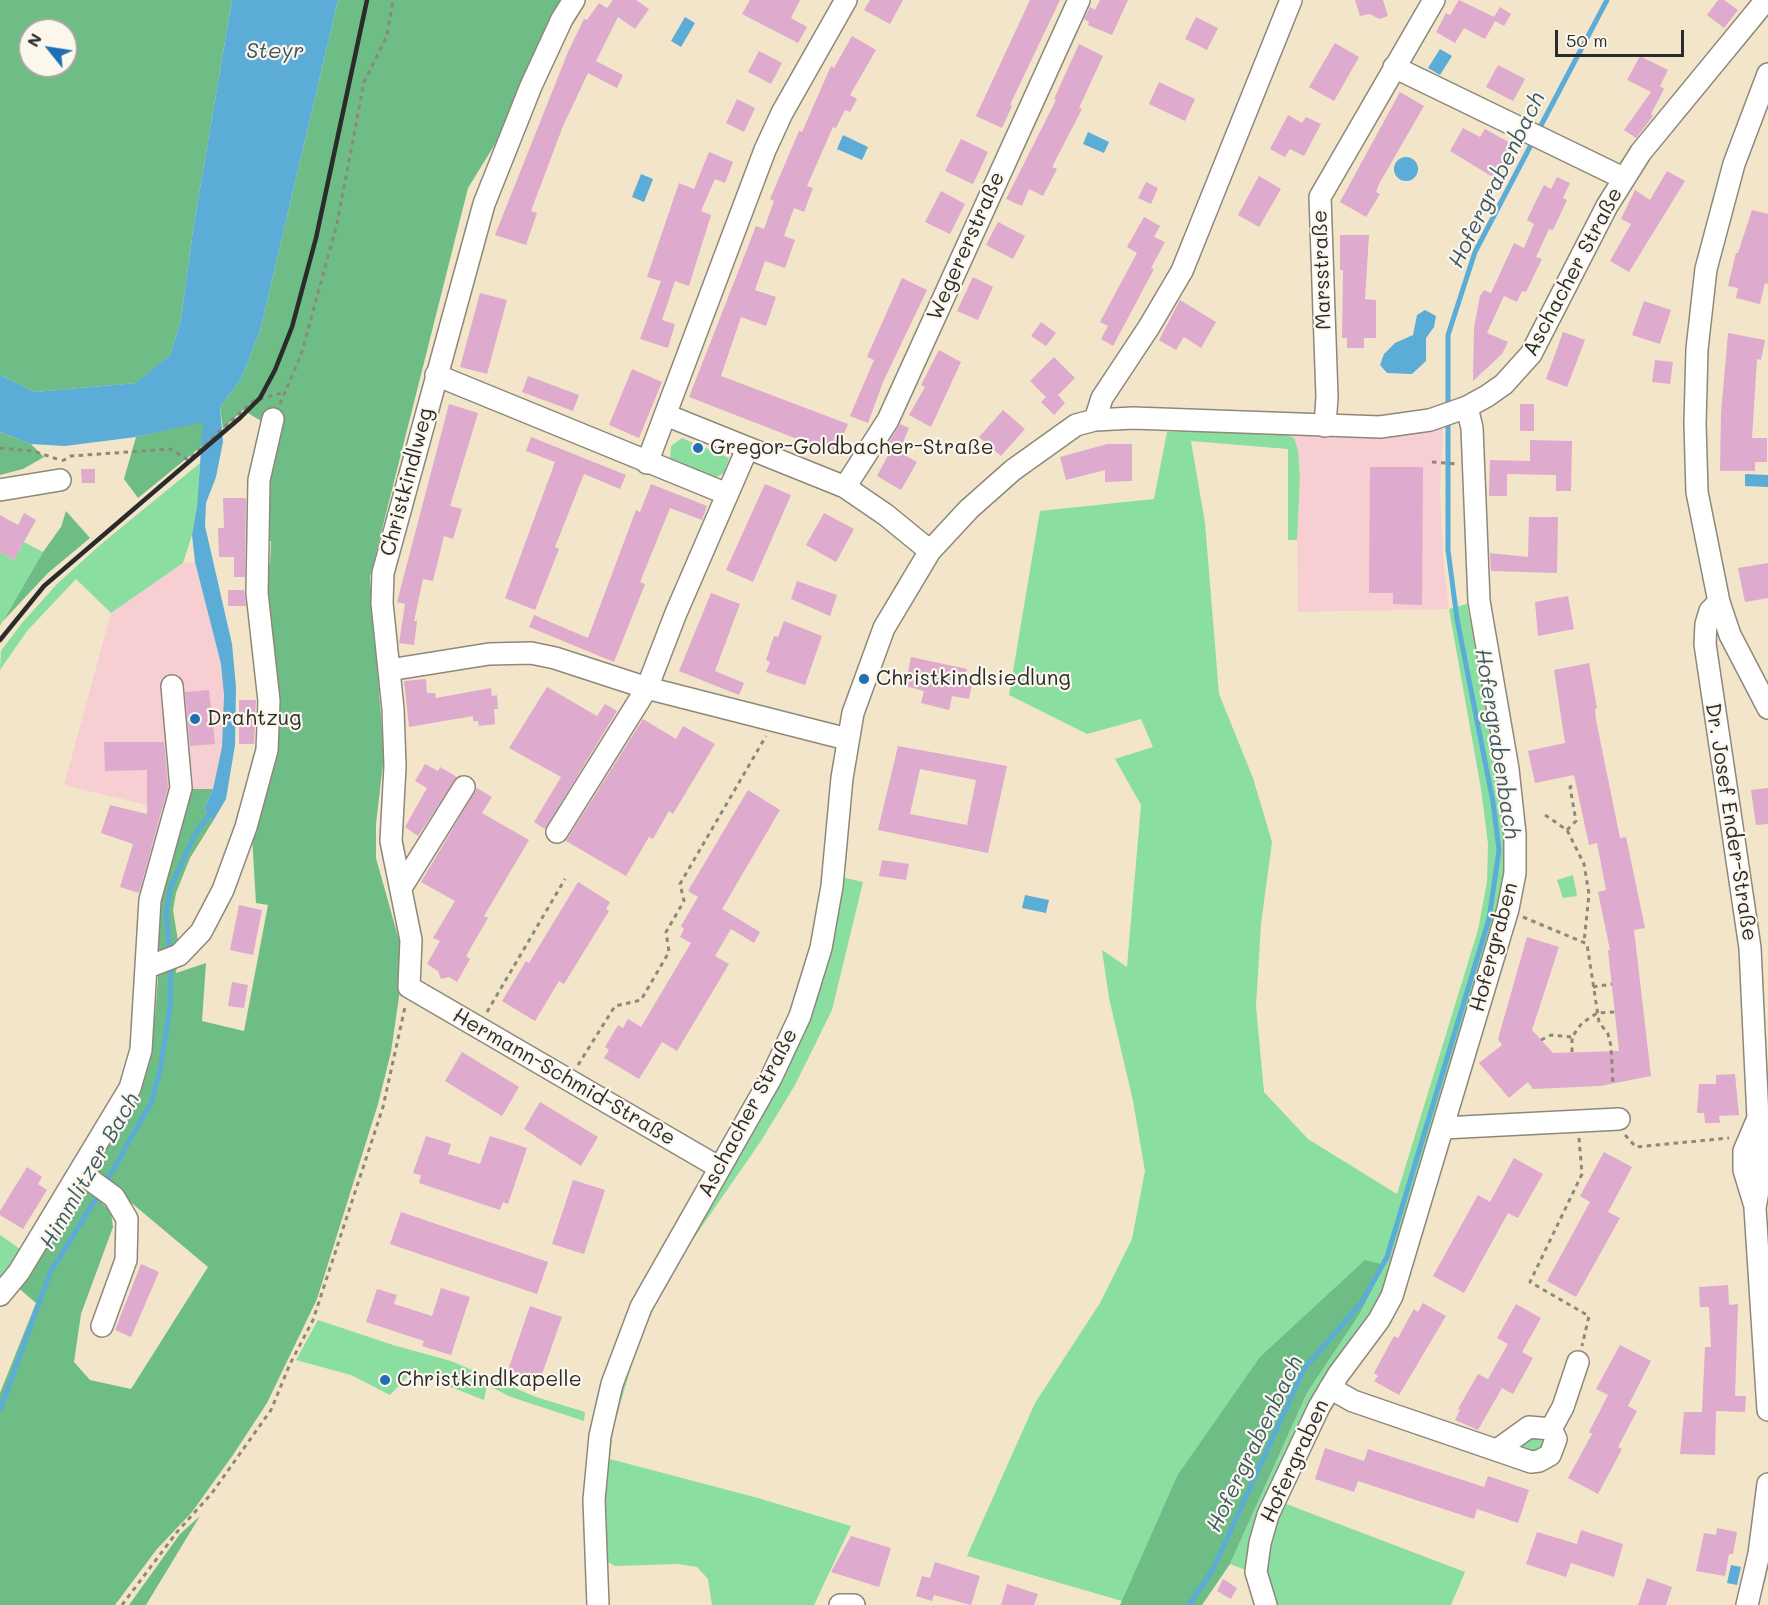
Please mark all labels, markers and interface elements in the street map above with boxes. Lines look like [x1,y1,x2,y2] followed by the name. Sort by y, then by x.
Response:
[18,18,78,78] north arrow
[1558,18,1687,56] scale bar
[1566,28,1608,52] text: 50 m
[22,29,46,50] text: N
[246,38,304,64] water label: Steyr
[1443,88,1551,272] water label: Hofergrabenbach
[922,168,1010,324] street label: Wegererstraße
[1518,183,1628,361] street label: Aschacher Straße
[1307,210,1337,330] street label: Marsstraße
[375,405,439,559] street label: Christkindlweg
[710,435,994,461] place label: Gregor-Goldbacher-Straße
[691,441,705,455] marker: Gregor-Goldbacher-Straße
[1469,647,1525,841] water label: Hofergrabenbach
[876,666,1071,692] place label: Christkindlsiedlung
[857,672,871,686] marker: Christkindlsiedlung
[1700,701,1762,943] street label: Dr. Josef Ender-Straße
[207,706,301,732] place label: Drahtzug
[188,712,202,726] marker: Drahtzug
[1465,880,1523,1014] street label: Hofergraben
[448,1003,680,1151] street label: Hermann-Schmid-Straße
[693,1024,803,1202] street label: Aschacher Straße
[35,1088,145,1254] water label: Himmlitzer Bach
[1201,1352,1309,1536] water label: Hofergrabenbach
[397,1367,582,1393] place label: Christkindlkapelle
[378,1373,392,1387] marker: Christkindlkapelle
[1255,1395,1335,1527] street label: Hofergraben

